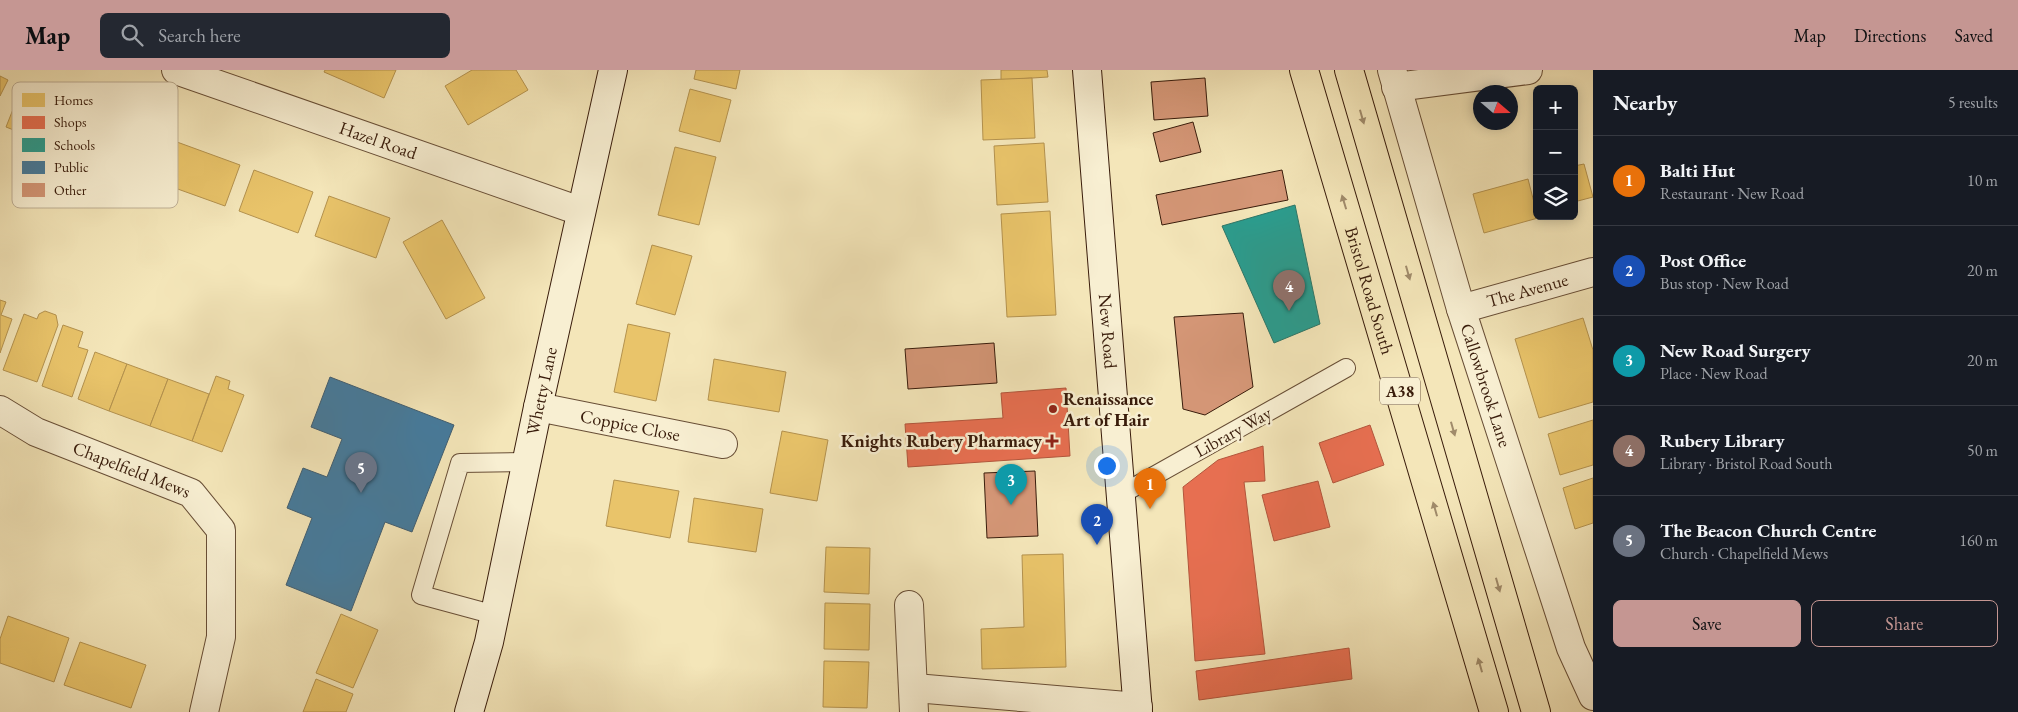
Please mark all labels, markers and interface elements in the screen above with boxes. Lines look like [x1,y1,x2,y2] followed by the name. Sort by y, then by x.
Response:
[100,13,450,58] search box
[25,20,70,51] text: Map
[118,21,146,49] icon: search
[158,23,241,48] text: Search here
[1794,24,1826,47] text: Map
[1854,24,1926,47] text: Directions
[1954,24,1993,47] text: Saved
[12,82,178,208] legend
[1473,85,1518,130] north arrow
[1533,85,1578,220] map controls
[1533,85,1578,130] button: +
[1613,89,1677,116] text: Nearby
[54,91,94,109] text: Homes
[1948,92,1998,113] text: 5 results
[1359,109,1367,124] one-way arrow
[54,113,87,131] text: Shops
[336,116,421,165] street label: Hazel Road
[1533,130,1578,175] button: −
[54,136,95,154] text: Schools
[54,158,89,176] text: Public
[1660,158,1735,183] text: Balti Hut
[1625,170,1633,191] text: 1
[1967,170,1998,191] text: 10 m
[1533,175,1578,220] button: layers
[54,181,87,199] text: Other
[1660,183,1804,204] text: Restaurant · New Road
[1339,195,1347,210] one-way arrow
[1340,224,1400,357] street label: Bristol Road South
[1660,248,1746,273] text: Post Office
[1625,260,1633,281] text: 2
[1967,260,1998,281] text: 20 m
[1404,265,1412,280] one-way arrow
[1484,268,1571,312] street label: The Avenue
[1273,270,1305,311] pin: 4
[1660,273,1789,294] text: Bus stop · New Road
[1094,293,1123,370] street label: New Road
[1455,320,1517,450] street label: Callowbrook Lane
[1660,338,1811,363] text: New Road Surgery
[520,345,562,437] street label: Whetty Lane
[1625,350,1633,371] text: 3
[1967,350,1998,371] text: 20 m
[1660,363,1768,384] text: Place · New Road
[1380,378,1420,404] road number: A38
[1062,387,1154,431] place label: Renaissance Art of Hair
[1190,401,1275,462] street label: Library Way
[1047,403,1059,415] marker: Renaissance Art of Hair
[578,404,682,446] street label: Coppice Close
[1449,421,1457,437] one-way arrow
[1660,428,1785,453] text: Rubery Library
[841,429,1042,452] place label: Knights Rubery Pharmacy
[1046,435,1058,447] marker: Knights Rubery Pharmacy
[70,436,194,503] street label: Chapelfield Mews
[1625,440,1633,461] text: 4
[1967,440,1998,461] text: 50 m
[345,452,377,493] pin: 5
[1094,453,1120,479] your location
[1660,453,1833,474] text: Library · Bristol Road South
[995,464,1027,505] pin: 3
[1134,468,1166,509] pin: 1
[1430,501,1438,516] one-way arrow
[1081,504,1113,545] pin: 2
[1660,518,1876,543] text: The Beacon Church Centre
[1625,530,1633,551] text: 5
[1959,530,1998,551] text: 160 m
[1660,543,1828,564] text: Church · Chapelfield Mews
[1495,578,1503,593] one-way arrow
[1613,600,1801,647] button: Save
[1811,600,1998,647] button: Share
[1476,658,1484,673] one-way arrow

